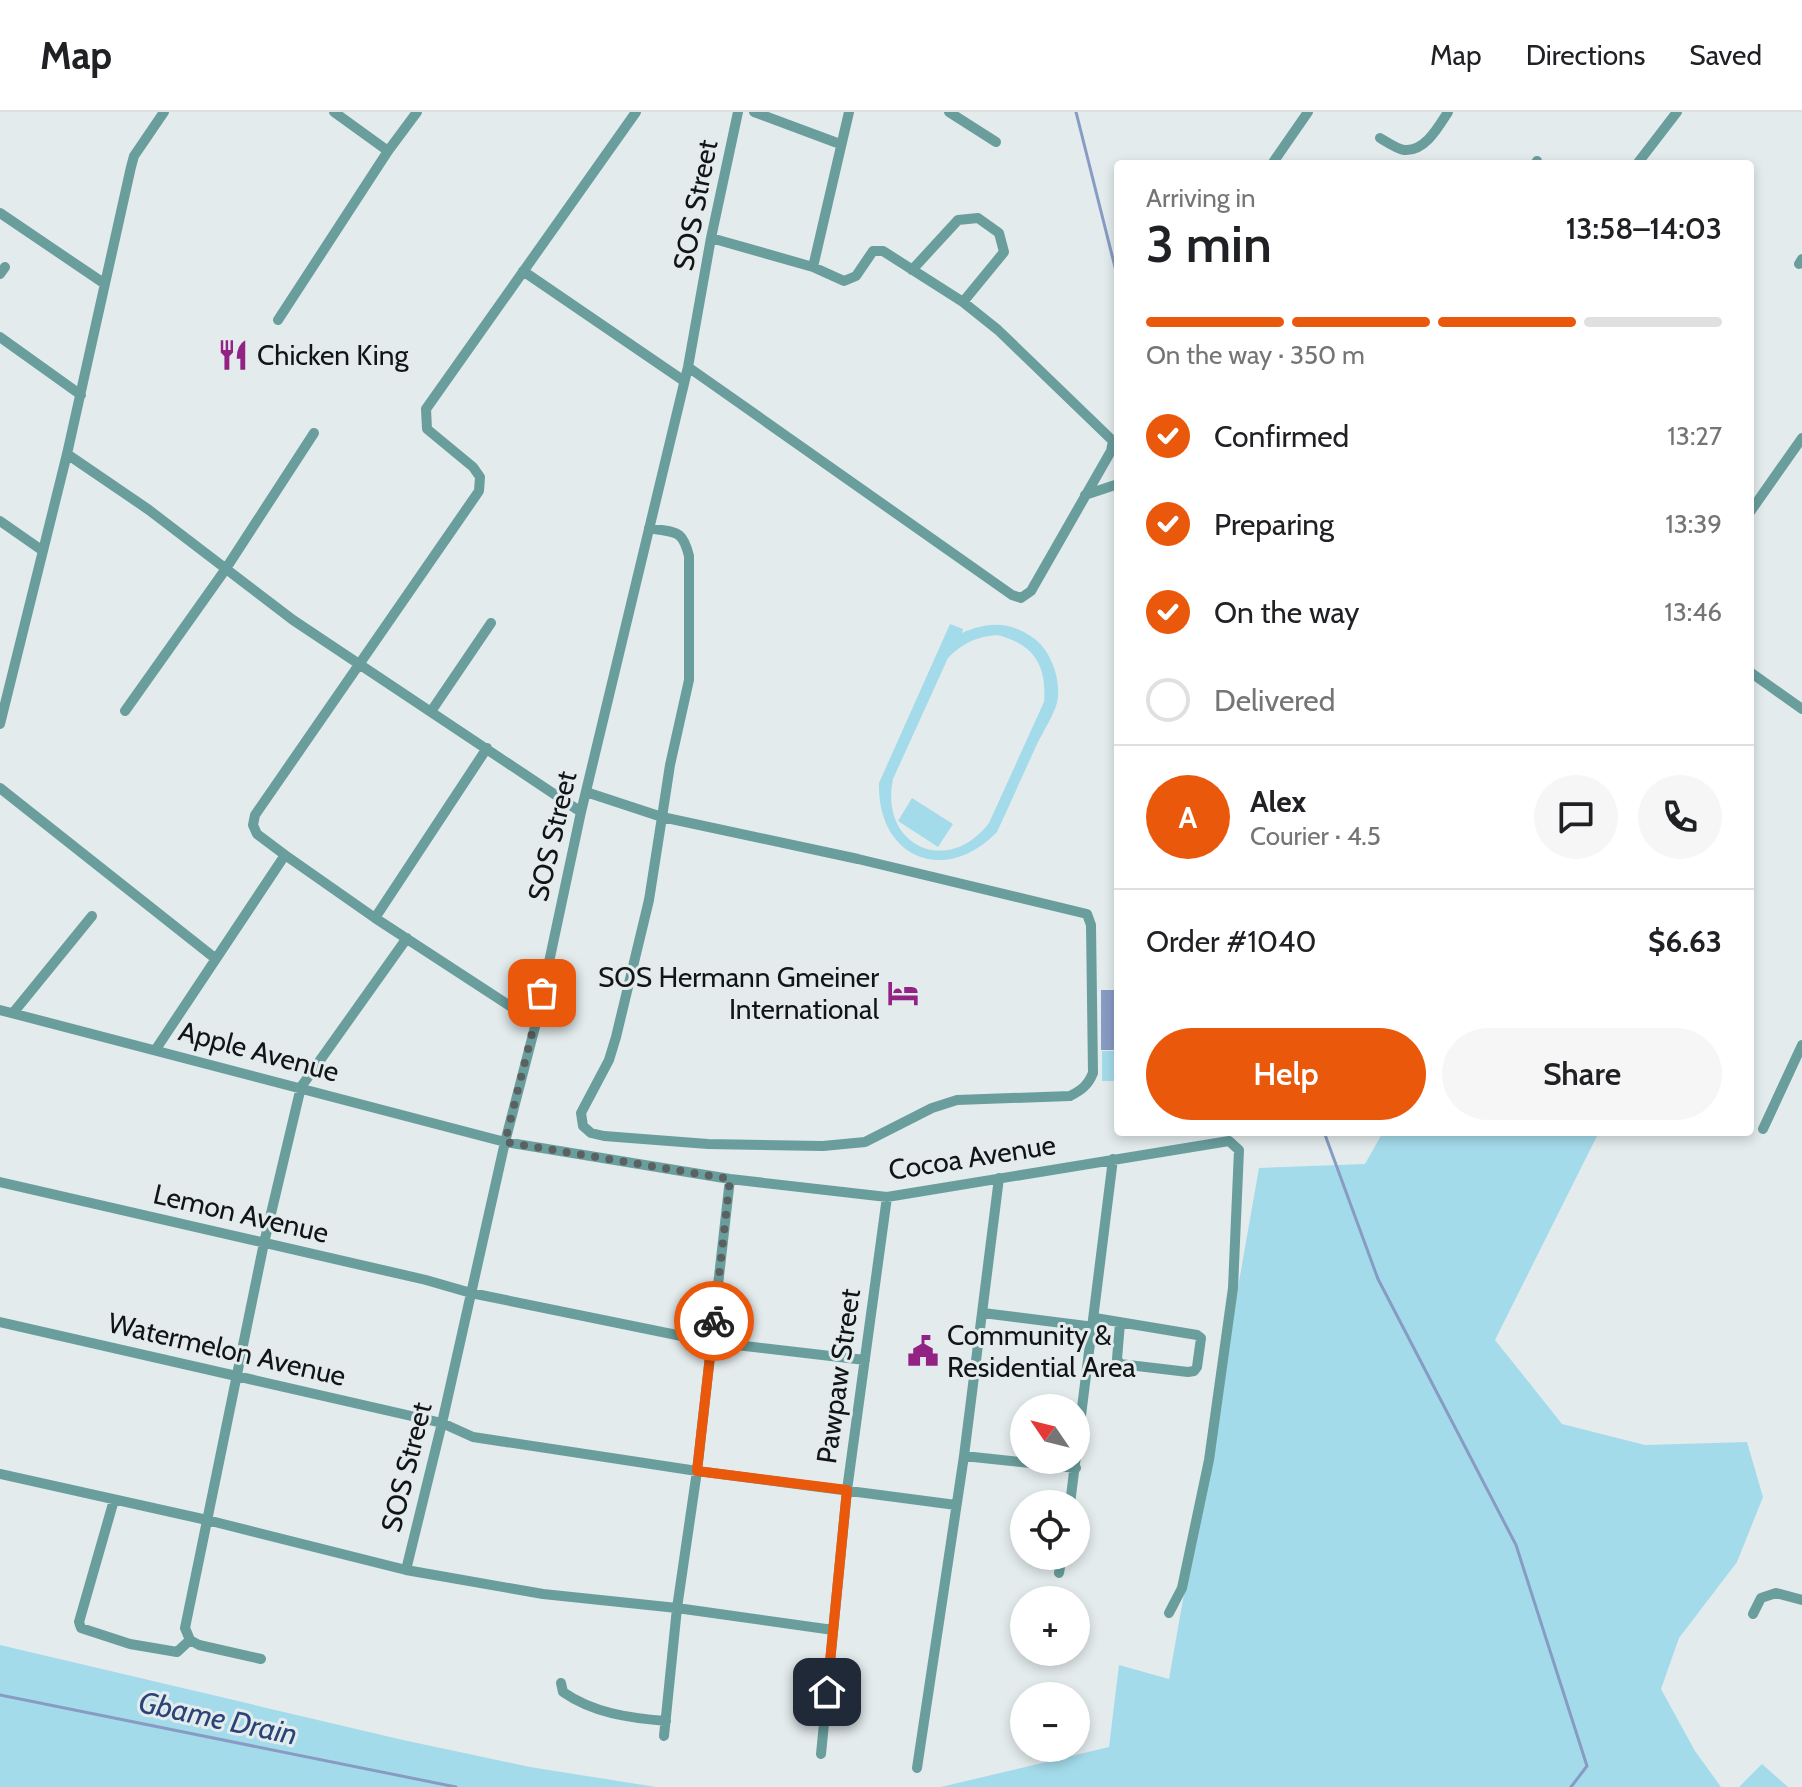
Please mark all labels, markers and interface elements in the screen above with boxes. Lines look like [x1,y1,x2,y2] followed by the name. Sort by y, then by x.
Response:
[40,32,112,79] text: Map
[1430,38,1482,72] text: Map
[1526,38,1645,72] text: Directions
[1689,38,1762,72] text: Saved
[666,137,724,273] street label: SOS Street
[1146,182,1256,214] text: Arriving in
[1566,210,1722,247] text: 13:58–14:03
[1146,212,1272,275] text: 3 min
[216,338,250,372] restaurant icon: Chicken King
[257,338,409,372] place label: Chicken King
[1146,339,1365,371] text: On the way · 350 m
[1146,414,1190,458] icon: check
[1214,418,1349,455] text: Confirmed
[1667,420,1722,452] text: 13:27
[1146,502,1190,546] icon: check
[1214,506,1334,543] text: Preparing
[1665,508,1722,540] text: 13:39
[1146,590,1190,634] icon: check
[1214,594,1359,631] text: On the way
[1664,596,1722,628] text: 13:46
[1214,682,1335,719] text: Delivered
[521,768,583,904] street label: SOS Street
[1534,775,1618,859] button: chat
[1638,775,1722,859] button: phone
[1250,783,1306,820] text: Alex
[1179,799,1197,836] text: A
[1250,820,1381,852] text: Courier · 4.5
[1146,923,1316,960] text: Order #1040
[1648,923,1722,960] text: $6.63
[508,959,576,1027] pin
[598,960,879,1026] place label: SOS Hermann Gmeiner International
[520,971,564,1015] icon: bag
[886,976,920,1010] hotel icon: SOS Hermann Gmeiner International
[175,1013,343,1089] street label: Apple Avenue
[1146,1028,1426,1120] button: Help
[1442,1028,1722,1120] button: Share
[886,1127,1058,1187] street label: Cocoa Avenue
[150,1176,332,1250] street label: Lemon Avenue
[674,1281,754,1361] courier
[809,1286,867,1466] street label: Pawpaw Street
[692,1299,736,1343] icon: bike
[105,1305,349,1393] street label: Watermelon Avenue
[947,1318,1136,1384] place label: Community & Residential Area
[906,1334,940,1368] public building icon: Community & Residential Area
[1010,1394,1090,1474] north arrow
[1010,1394,1090,1762] map controls
[373,1399,439,1535] street label: SOS Street
[1010,1490,1090,1570] button: locate
[1010,1586,1090,1666] button: +
[793,1658,861,1726] pin
[805,1670,849,1714] icon: home
[1010,1682,1090,1762] button: −
[135,1683,301,1753] water label: Gbame Drain

